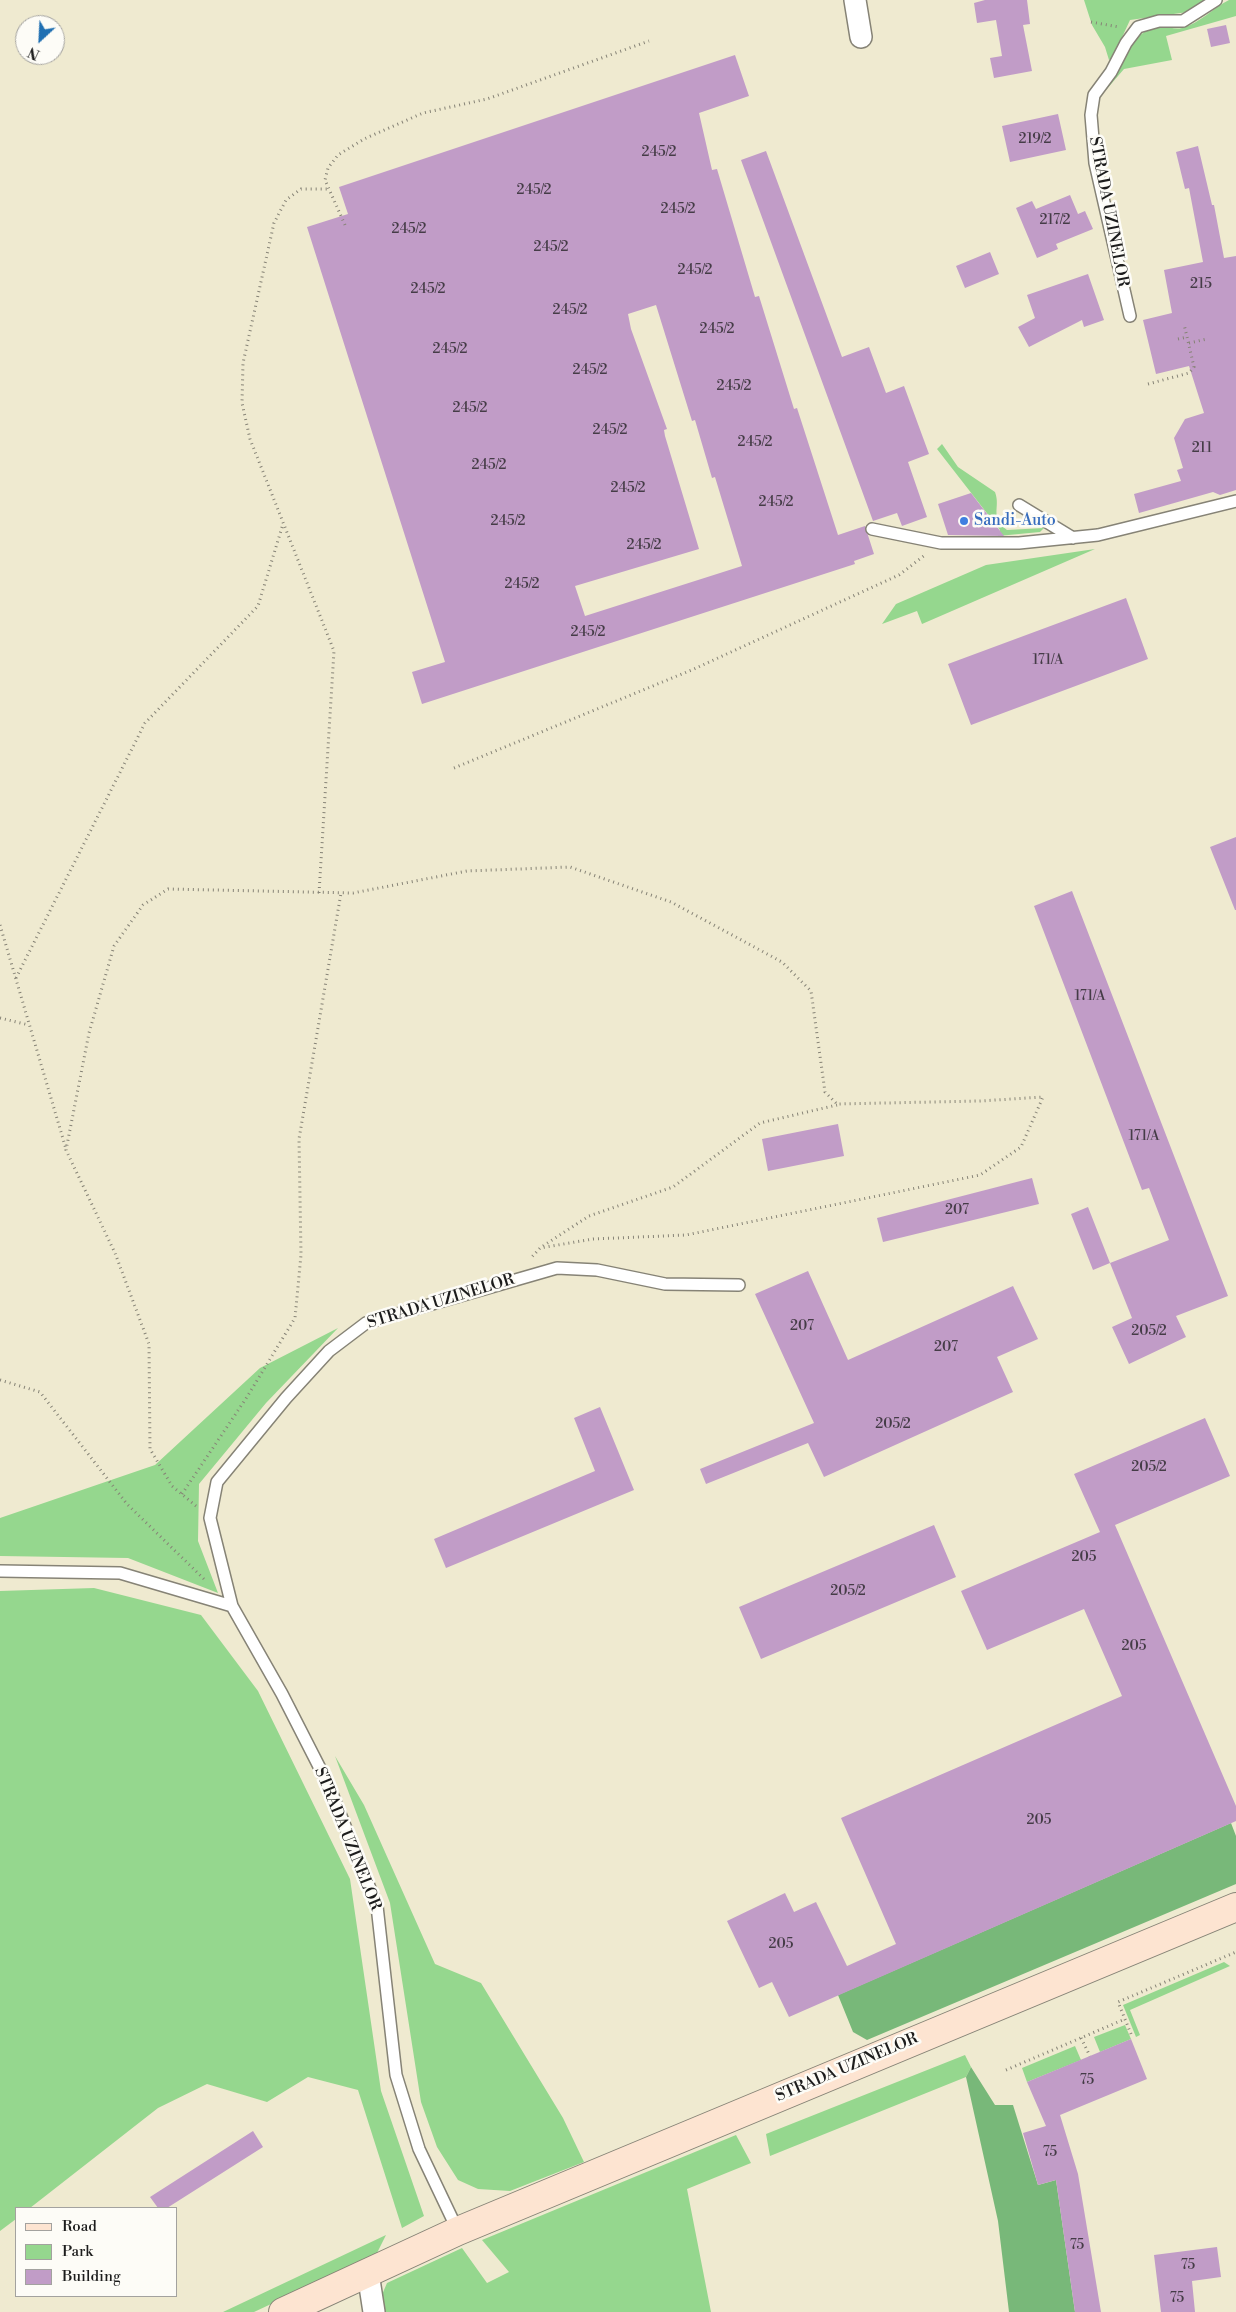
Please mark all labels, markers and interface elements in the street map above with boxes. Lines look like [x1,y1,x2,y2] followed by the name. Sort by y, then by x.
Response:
[15,15,65,65] north arrow
[25,42,43,63] text: N
[1019,132,1051,148] house number: 219/2
[1084,135,1132,289] street label: STRADA UZINELOR
[642,145,676,161] house number: 245/2
[517,183,551,199] house number: 245/2
[661,202,695,218] house number: 245/2
[1039,213,1071,229] house number: 217/2
[392,222,426,238] house number: 245/2
[534,240,568,256] house number: 245/2
[678,263,712,279] house number: 245/2
[1190,277,1212,293] house number: 215
[411,282,445,298] house number: 245/2
[553,303,587,319] house number: 245/2
[700,322,734,338] house number: 245/2
[433,342,467,358] house number: 245/2
[573,363,607,379] house number: 245/2
[717,379,751,395] house number: 245/2
[453,401,487,417] house number: 245/2
[593,423,627,439] house number: 245/2
[738,435,772,451] house number: 245/2
[1192,441,1212,457] house number: 211
[472,458,506,474] house number: 245/2
[611,481,645,497] house number: 245/2
[759,495,793,511] house number: 245/2
[974,511,1056,531] place label: Sandi-Auto
[491,514,525,530] house number: 245/2
[958,515,970,527] marker: Sandi-Auto
[627,538,661,554] house number: 245/2
[505,577,539,593] house number: 245/2
[571,625,605,641] house number: 245/2
[1032,653,1064,669] house number: 171/A
[1074,989,1106,1005] house number: 171/A
[1128,1129,1160,1145] house number: 171/A
[945,1203,969,1219] house number: 207
[365,1270,517,1334] street label: STRADA UZINELOR
[790,1319,814,1335] house number: 207
[1131,1324,1167,1340] house number: 205/2
[934,1340,958,1356] house number: 207
[875,1417,911,1433] house number: 205/2
[1131,1460,1167,1476] house number: 205/2
[1072,1550,1096,1566] house number: 205
[830,1584,866,1600] house number: 205/2
[1122,1639,1146,1655] house number: 205
[309,1765,385,1913] street label: STRADA UZINELOR
[1027,1813,1051,1829] house number: 205
[769,1937,793,1953] house number: 205
[773,2029,921,2107] street label: STRADA UZINELOR
[1080,2073,1094,2089] house number: 75
[1043,2145,1057,2161] house number: 75
[15,2207,178,2297] legend
[62,2217,97,2236] text: Road
[1070,2238,1084,2254] house number: 75
[62,2242,93,2261] text: Park
[1181,2258,1195,2274] house number: 75
[62,2267,121,2286] text: Building
[1170,2291,1184,2307] house number: 75

